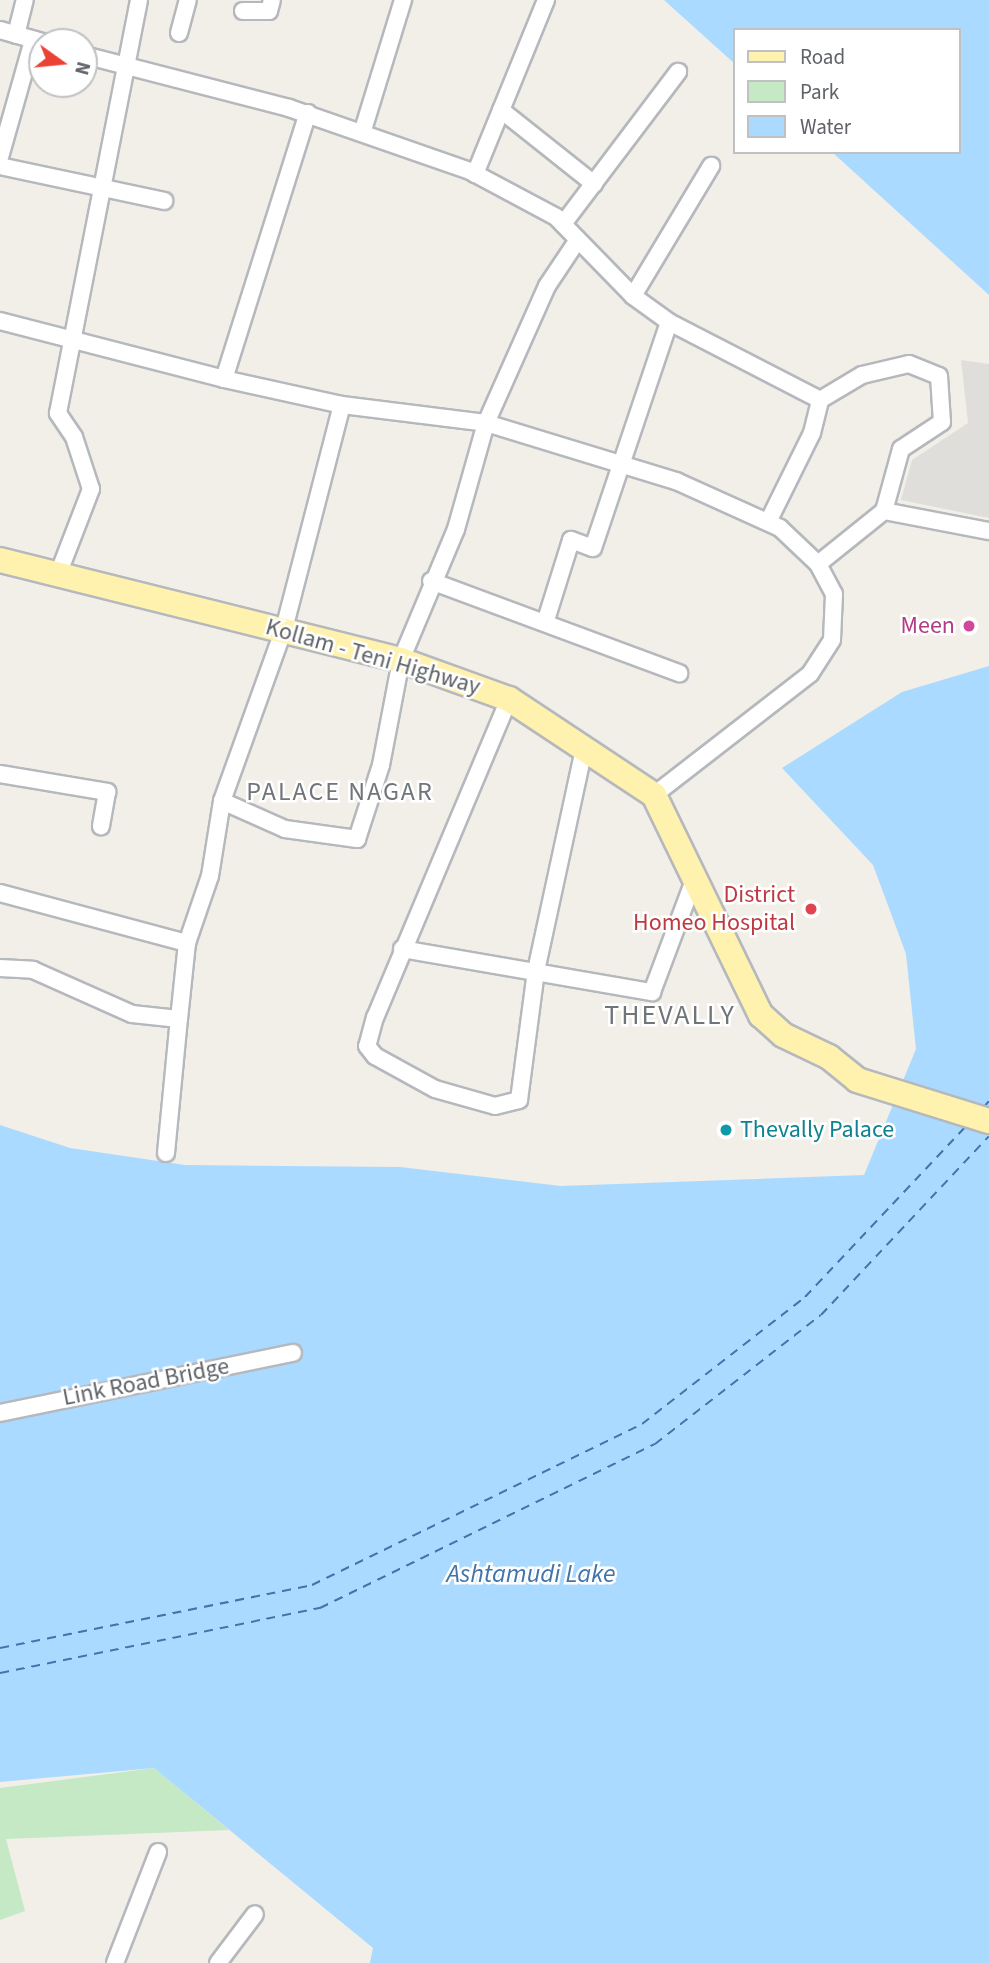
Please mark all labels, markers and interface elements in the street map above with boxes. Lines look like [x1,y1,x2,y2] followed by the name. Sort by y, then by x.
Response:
[28,28,98,98] north arrow
[734,28,961,154] legend
[800,42,845,72] text: Road
[67,58,97,78] text: N
[800,77,839,107] text: Park
[800,112,851,142] text: Water
[901,612,955,640] place label: Meen
[262,613,484,701] street label: Kollam - Teni Highway
[961,618,977,634] marker: Meen
[248,776,432,808] district label: PALACE NAGAR
[633,881,795,937] place label: District Homeo Hospital
[801,899,821,919] marker: District Homeo Hospital
[605,998,735,1032] district label: THEVALLY
[740,1116,894,1144] place label: Thevally Palace
[718,1122,734,1138] marker: Thevally Palace
[60,1352,232,1412] street label: Link Road Bridge
[447,1558,615,1590] water label: Ashtamudi Lake

